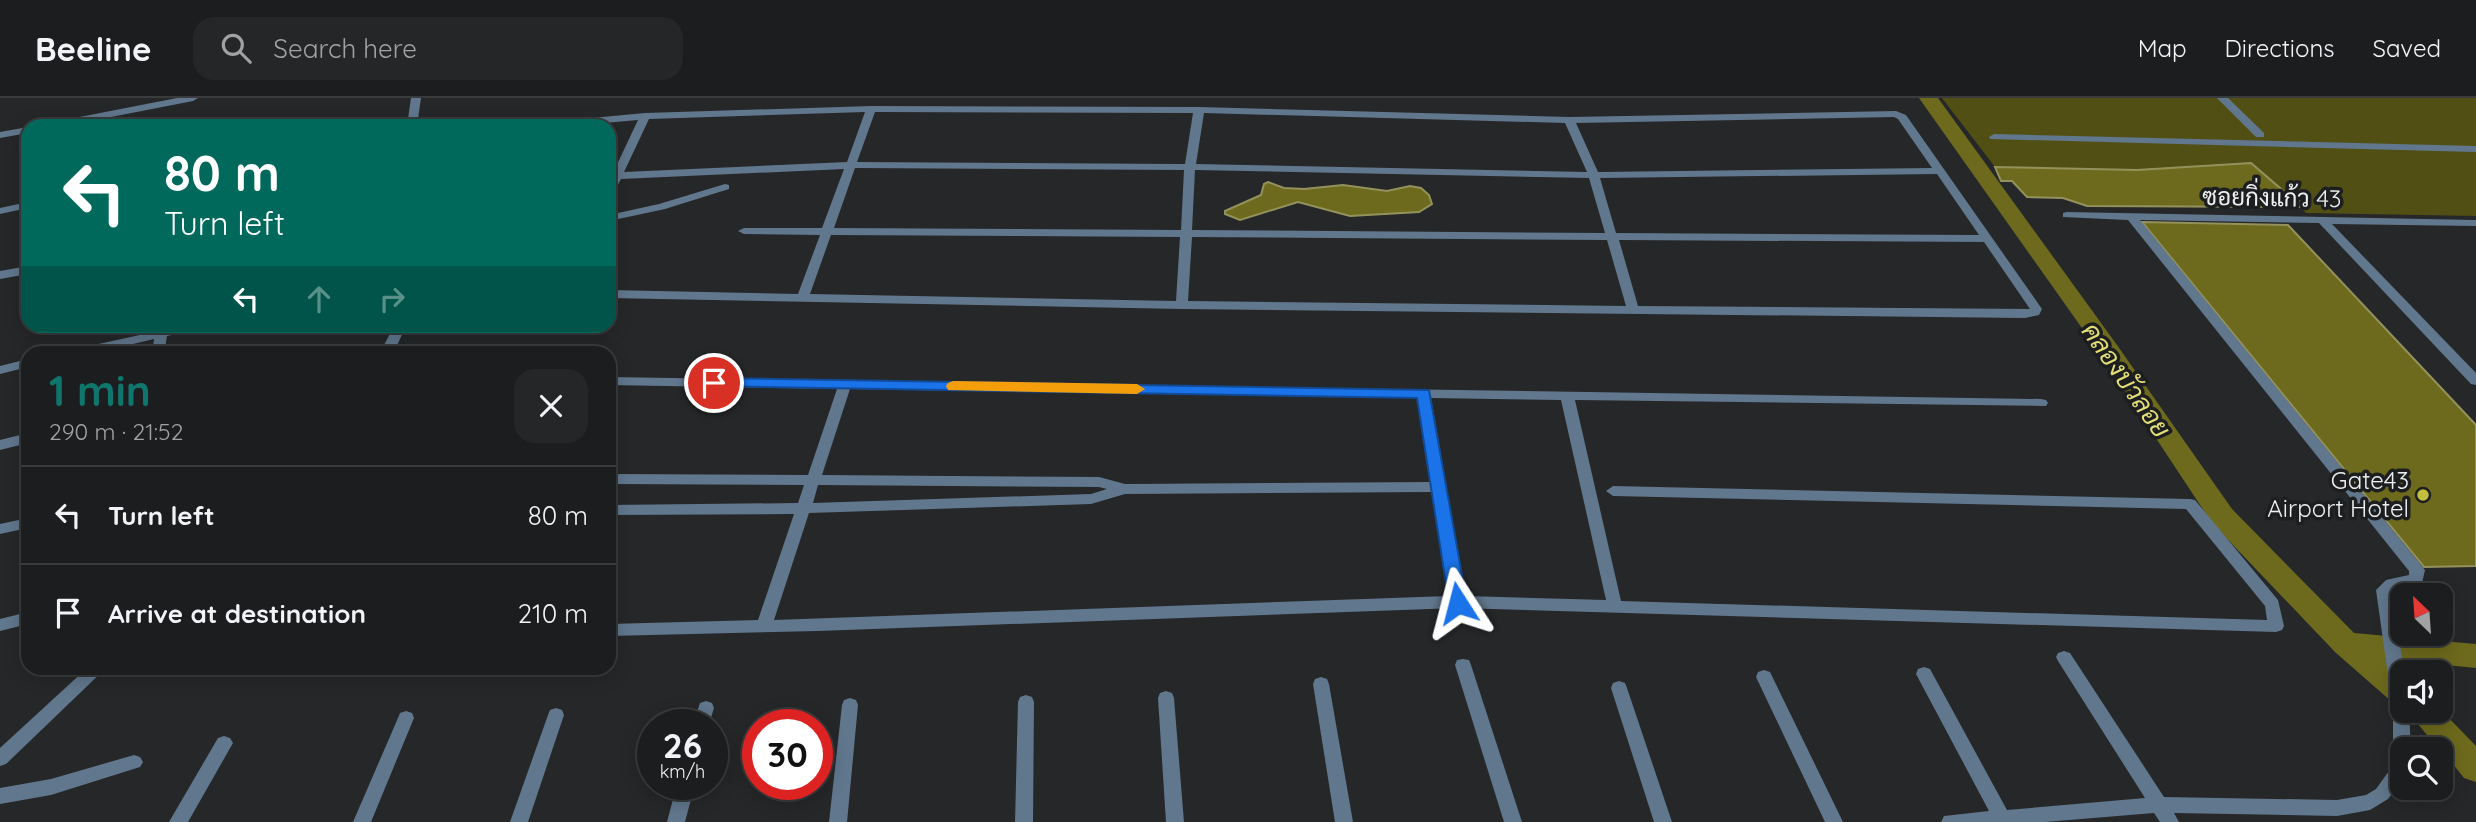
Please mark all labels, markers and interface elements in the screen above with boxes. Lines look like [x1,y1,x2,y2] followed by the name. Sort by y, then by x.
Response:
[193,17,683,80] search box
[35,28,151,69] text: Beeline
[217,29,255,67] icon: search
[273,32,417,65] text: Search here
[2138,33,2187,63] text: Map
[2225,33,2335,63] text: Directions
[2373,33,2441,63] text: Saved
[164,142,280,203] text: 80 m
[49,147,140,238] icon: left
[2202,177,2342,213] street label: ซอยกิ่งแก้ว 43
[164,203,285,243] text: Turn left
[227,280,265,318] icon: left
[300,280,338,318] icon: ahead
[373,280,411,318] icon: right
[2075,316,2178,444] water label: คลองบัวลอย
[684,353,744,413] pin
[49,364,151,417] text: 1 min
[695,364,733,402] icon: arrive
[514,369,588,443] button: close
[49,417,183,446] text: 290 m · 21:52
[2267,465,2409,523] place label: Gate43 Airport Hotel
[2415,487,2431,503] marker: Gate43 Airport Hotel
[49,496,87,534] icon: left
[108,499,215,532] text: Turn left
[528,499,588,532] text: 80 m
[1421,566,1495,640] position arrow
[2390,583,2454,646] north arrow
[2390,583,2453,800] map controls
[49,594,87,632] icon: arrive
[108,597,366,630] text: Arrive at destination
[518,597,588,630] text: 210 m
[2390,660,2453,723] button: sound
[742,709,833,800] speed limit sign: 30
[663,723,702,767] text: 26
[2390,737,2453,800] button: search
[660,760,705,783] text: km/h

